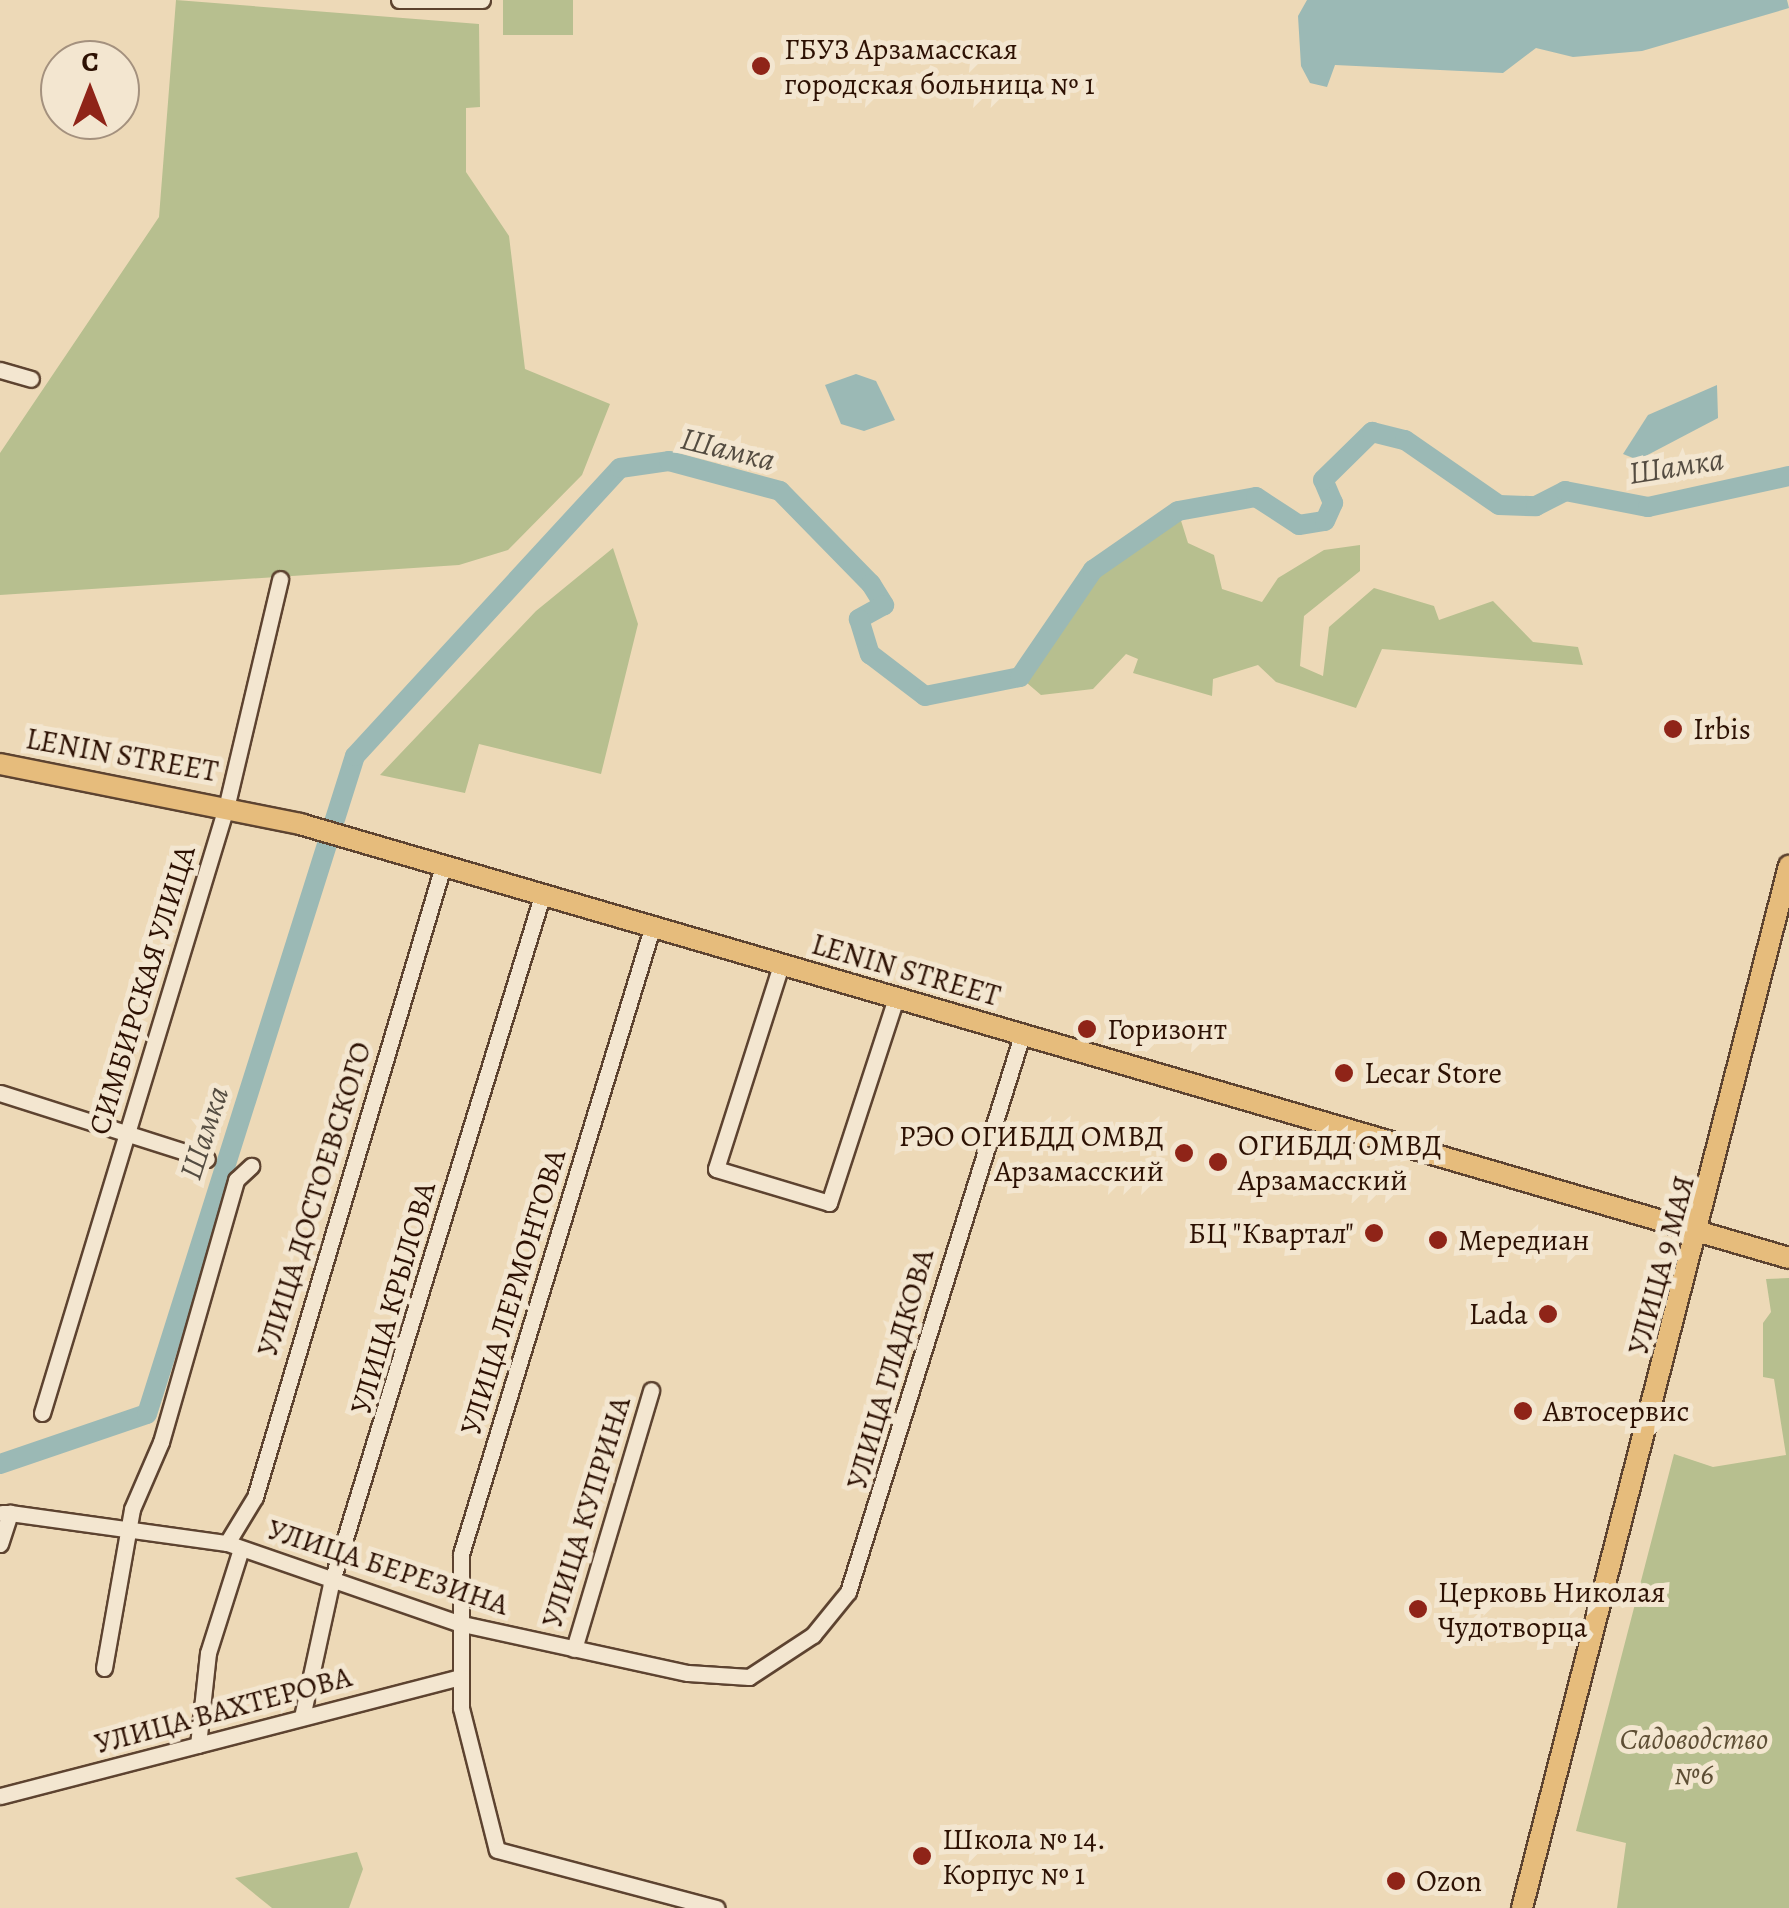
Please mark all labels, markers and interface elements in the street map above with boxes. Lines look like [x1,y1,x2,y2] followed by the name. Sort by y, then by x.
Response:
[784,31,1095,102] place label: ГБУЗ Арзамасская городская больница № 1
[40,40,140,140] north arrow
[81,43,99,81] text: С
[748,53,774,79] marker: ГБУЗ Арзамасская городская больница № 1
[677,419,779,479] water label: Шамка
[1626,440,1726,492] water label: Шамка
[1693,711,1751,747] place label: Irbis
[1662,718,1684,740] marker: Irbis
[23,720,221,790] street label: LENIN STREET
[81,841,203,1139] street label: СИМБИРСКАЯ УЛИЦА
[807,926,1005,1014] street label: LENIN STREET
[1107,1011,1227,1047] place label: Горизонт
[1076,1018,1098,1040] marker: Горизонт
[249,1037,379,1361] street label: УЛИЦА ДОСТОЕВСКОГО
[1364,1055,1502,1091] place label: Lecar Store
[1333,1062,1355,1084] marker: Lecar Store
[171,1081,237,1185] water label: Шамка
[899,1118,1164,1188] place label: РЭО ОГИБДД ОМВД Арзамасский
[1238,1127,1442,1198] place label: ОГИБДД ОМВД Арзамасский
[1173,1142,1195,1164] marker: РЭО ОГИБДД ОМВД Арзамасский
[452,1145,574,1439] street label: УЛИЦА ЛЕРМОНТОВА
[1207,1151,1229,1173] marker: ОГИБДД ОМВД Арзамасский
[1620,1171,1702,1359] street label: УЛИЦА 9 МАЯ
[343,1178,443,1418] street label: УЛИЦА КРЫЛОВА
[1187,1215,1354,1251] place label: БЦ "Квартал"
[1363,1222,1385,1244] marker: БЦ "Квартал"
[1458,1222,1590,1258] place label: Мередиан
[1427,1229,1449,1251] marker: Мередиан
[838,1245,942,1493] street label: УЛИЦА ГЛАДКОВА
[1469,1296,1528,1332] place label: Lada
[1537,1303,1559,1325] marker: Lada
[534,1392,638,1632] street label: УЛИЦА КУПРИНА
[1543,1393,1689,1429] place label: Автосервис
[1512,1400,1534,1422] marker: Автосервис
[263,1511,513,1623] street label: УЛИЦА БЕРЕЗИНА
[1438,1574,1666,1644] place label: Церковь Николая Чудотворца
[1407,1598,1429,1620] marker: Церковь Николая Чудотворца
[91,1658,355,1762] street label: УЛИЦА ВАХТЕРОВА
[1620,1721,1768,1792] park label: Садоводство №6
[942,1821,1106,1892] place label: Школа № 14. Корпус № 1
[911,1845,933,1867] marker: Школа № 14. Корпус № 1
[1416,1863,1482,1899] place label: Ozon
[1385,1870,1407,1892] marker: Ozon

